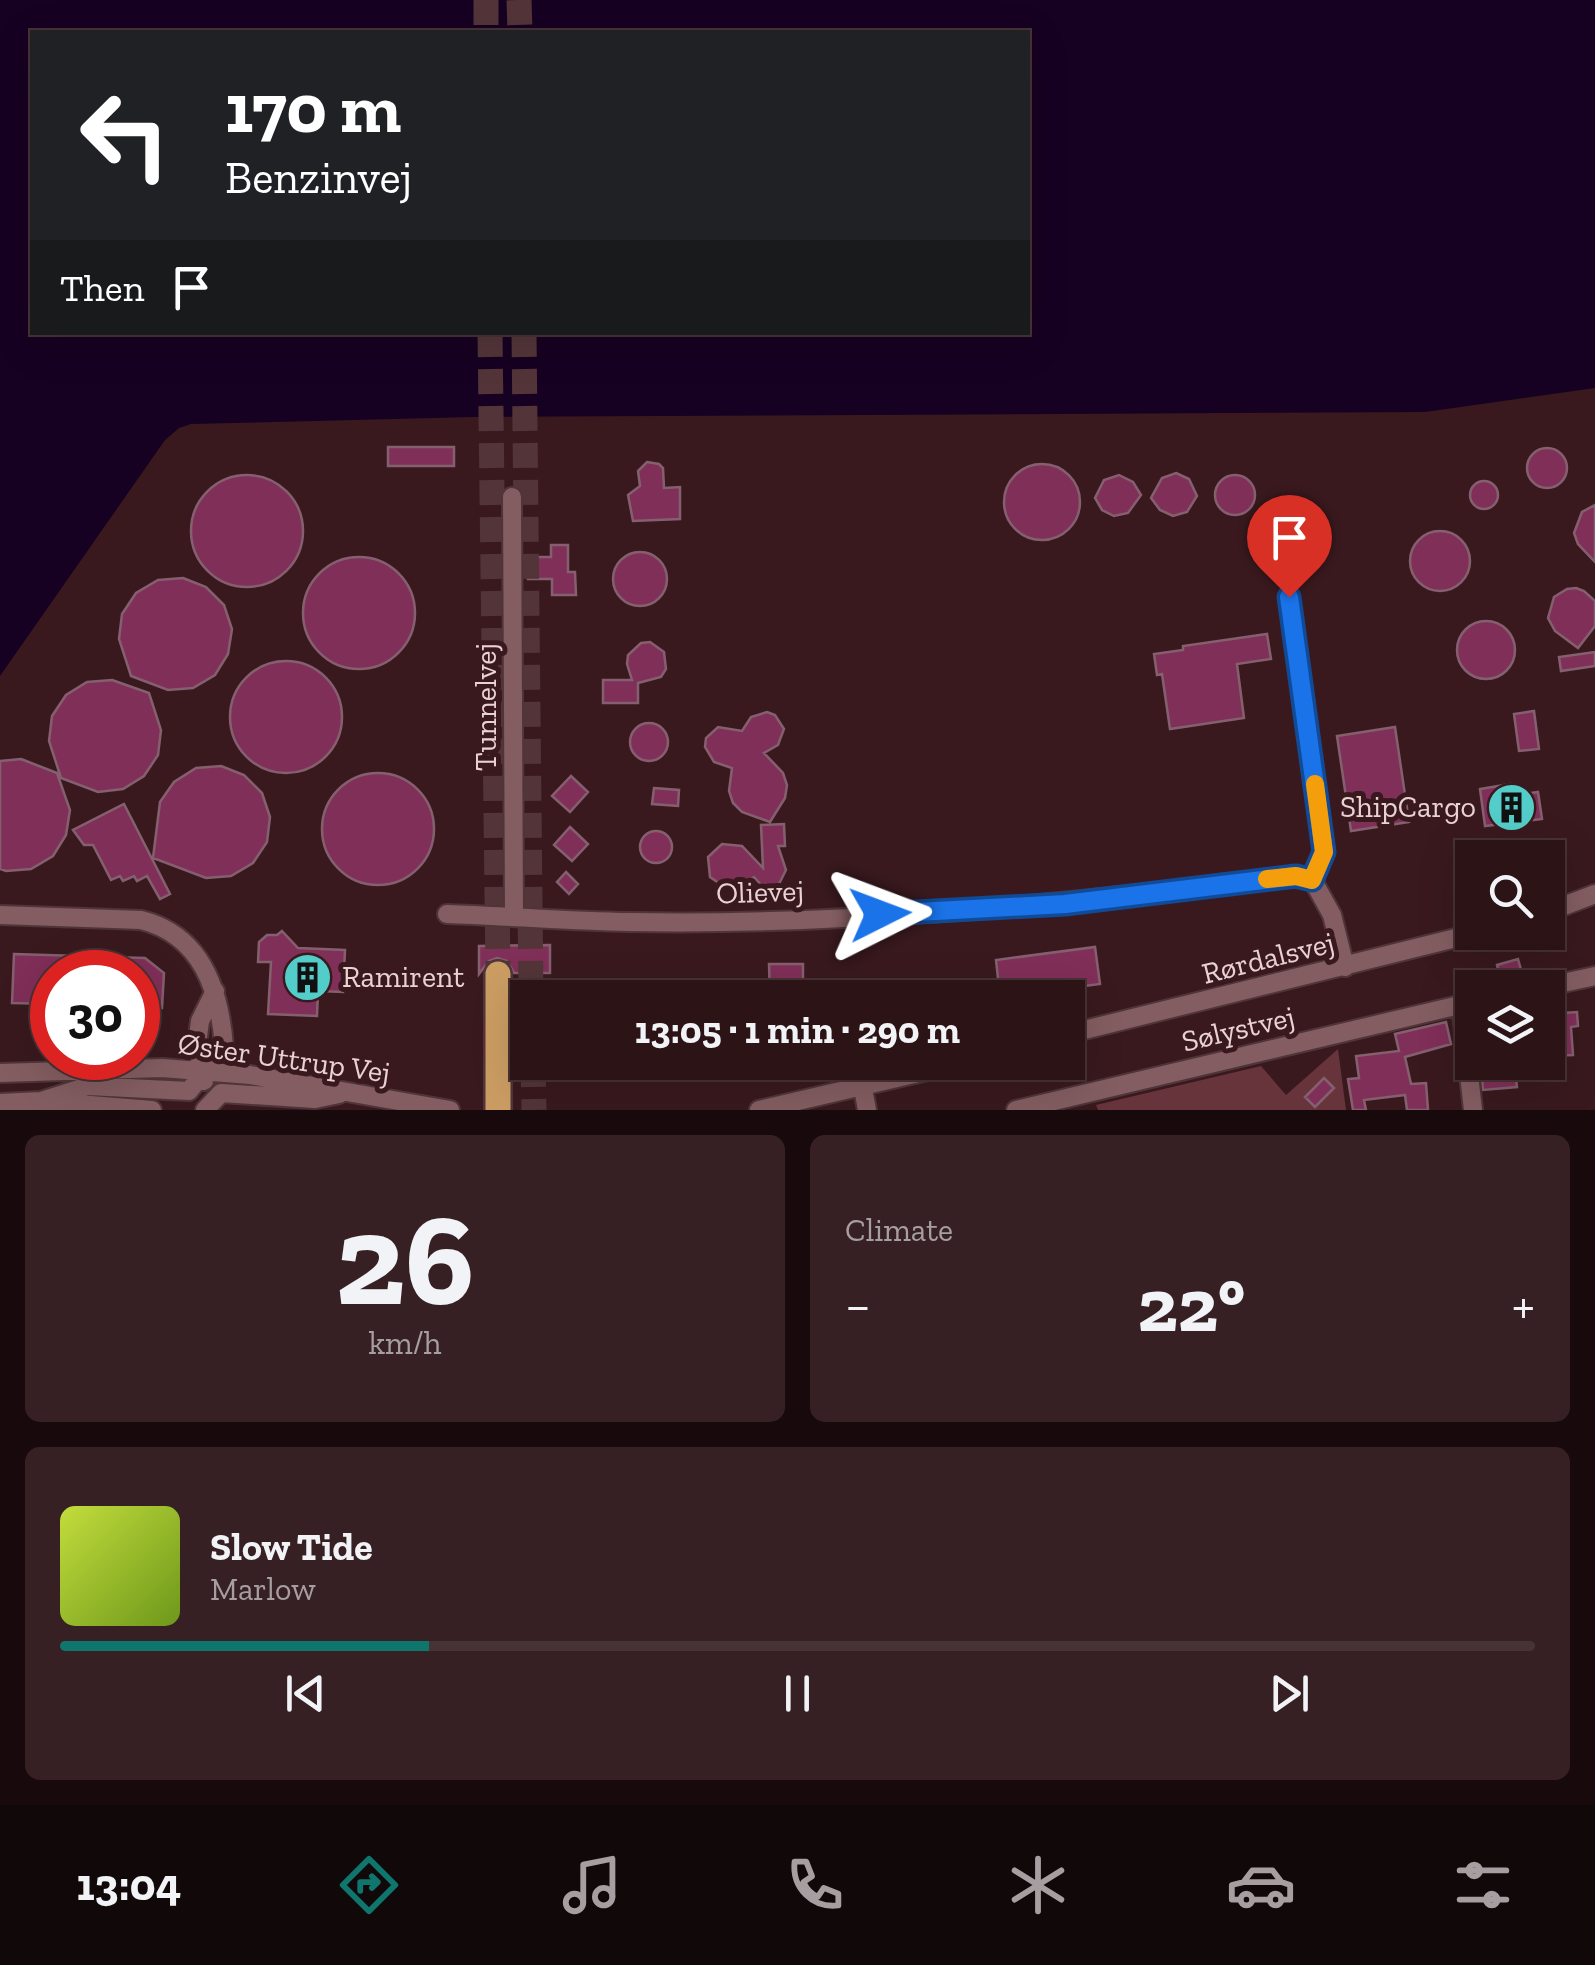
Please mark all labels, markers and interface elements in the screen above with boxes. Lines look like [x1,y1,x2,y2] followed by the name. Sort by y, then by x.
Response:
[225,66,401,150] text: 170 m
[60,70,190,200] icon: left
[225,151,412,205] text: Benzinvej
[164,260,219,315] icon: arrive
[60,265,144,311] text: Then
[1247,495,1332,598] pin
[1262,510,1317,565] icon: arrive
[468,643,504,771] street label: Tunnelvej
[1485,781,1537,833] building icon: ShipCargo
[1340,789,1476,825] place label: ShipCargo
[1455,840,1565,1080] map controls
[1455,840,1565,950] button: search
[828,862,932,966] position arrow
[715,872,805,912] street label: Olievej
[1198,924,1338,992] street label: Rørdalsvej
[30,950,160,1080] speed limit sign: 30
[281,951,333,1003] building icon: Ramirent
[342,959,464,995] place label: Ramirent
[1455,970,1565,1080] button: layers
[1178,999,1298,1059] street label: Sølystvej
[635,1007,960,1053] text: 13:05 · 1 min · 290 m
[176,1025,392,1091] street label: Øster Uttrup Vej
[335,1181,475,1337] text: 26
[845,1211,953,1249] text: Climate
[1137,1260,1245,1350] text: 22°
[845,1272,871,1338] text: −
[1512,1272,1535,1338] text: +
[368,1324,442,1362] text: km/h
[210,1524,373,1570] text: Slow Tide
[210,1570,316,1608] text: Marlow
[278,1666,333,1721] icon: previous
[770,1666,825,1721] icon: pause
[1262,1666,1317,1721] icon: next
[334,1850,404,1920] icon: directions
[557,1850,627,1920] icon: music
[780,1850,850,1920] icon: phone
[1003,1850,1073,1920] icon: climate
[1226,1850,1296,1920] icon: car
[1448,1850,1518,1920] icon: filters
[76,1858,181,1912] text: 13:04

